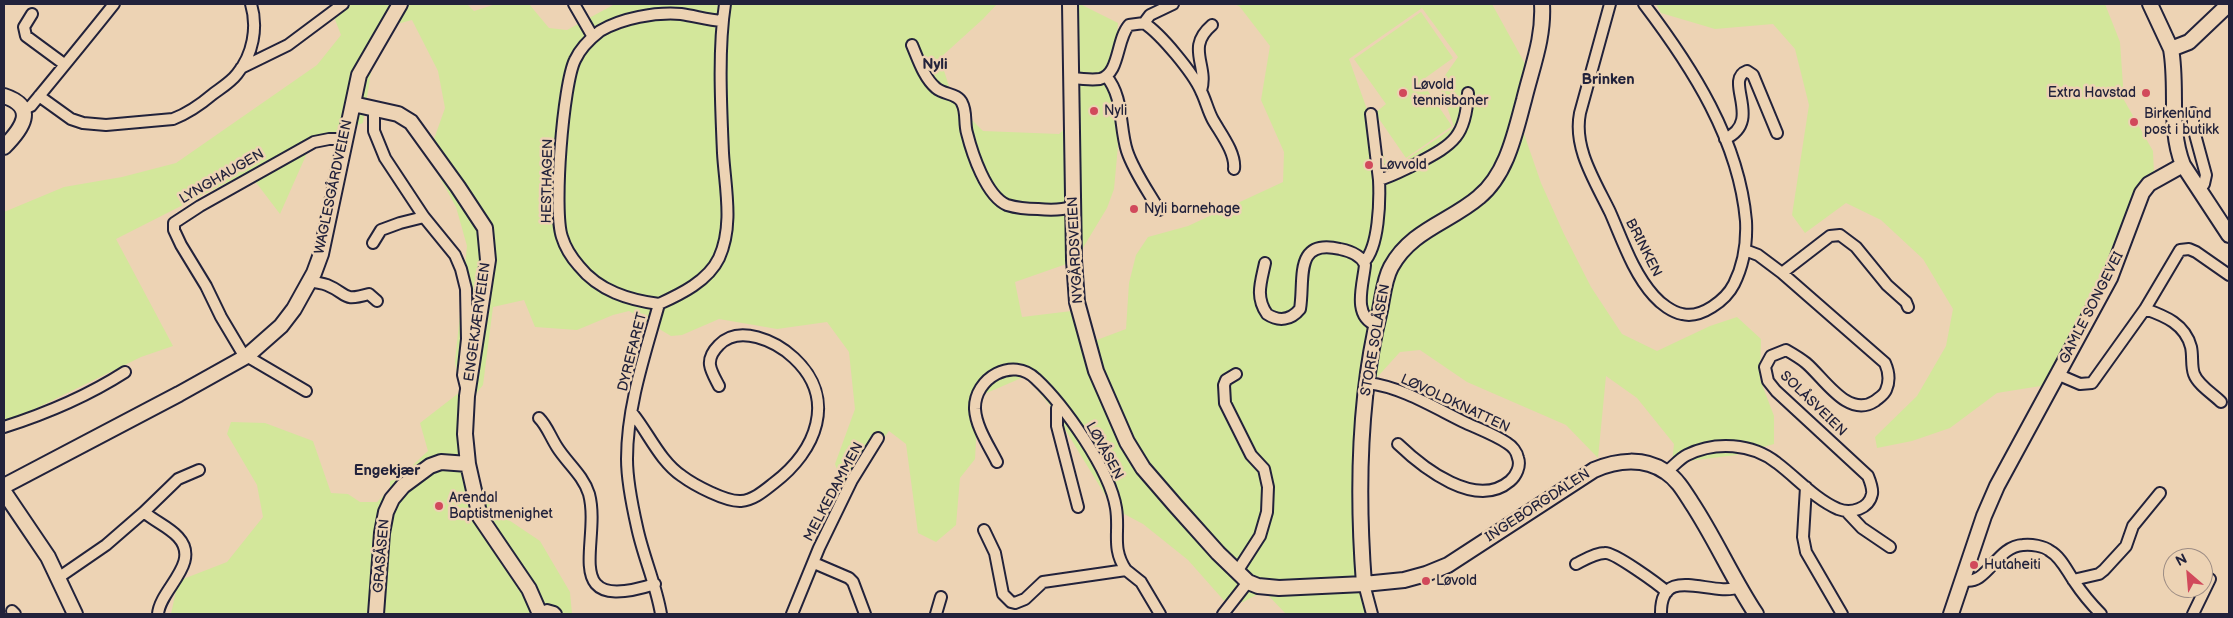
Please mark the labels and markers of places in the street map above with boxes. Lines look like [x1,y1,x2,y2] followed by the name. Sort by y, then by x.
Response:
[1413,77,1488,110] place label: Løvold tennisbaner
[2048,85,2136,101] place label: Extra Havstad
[1397,87,1409,99] marker: Løvold tennisbaner
[2140,87,2152,99] marker: Extra Havstad
[1104,103,1127,119] place label: Nyli
[1088,105,1100,117] marker: Nyli
[2144,106,2219,138] place label: Birkenlund post i butikk
[2128,116,2140,128] marker: Birkenlund post i butikk
[1379,157,1427,173] place label: Løvvold
[1363,159,1375,171] marker: Løvvold
[1144,201,1240,217] place label: Nyli barnehage
[1128,203,1140,215] marker: Nyli barnehage
[449,490,553,522] place label: Arendal Baptistmenighet
[433,500,445,512] marker: Arendal Baptistmenighet
[1984,557,2041,573] place label: Hutaheiti
[1968,559,1980,571] marker: Hutaheiti
[1436,573,1477,589] place label: Løvold
[1420,575,1432,587] marker: Løvold

